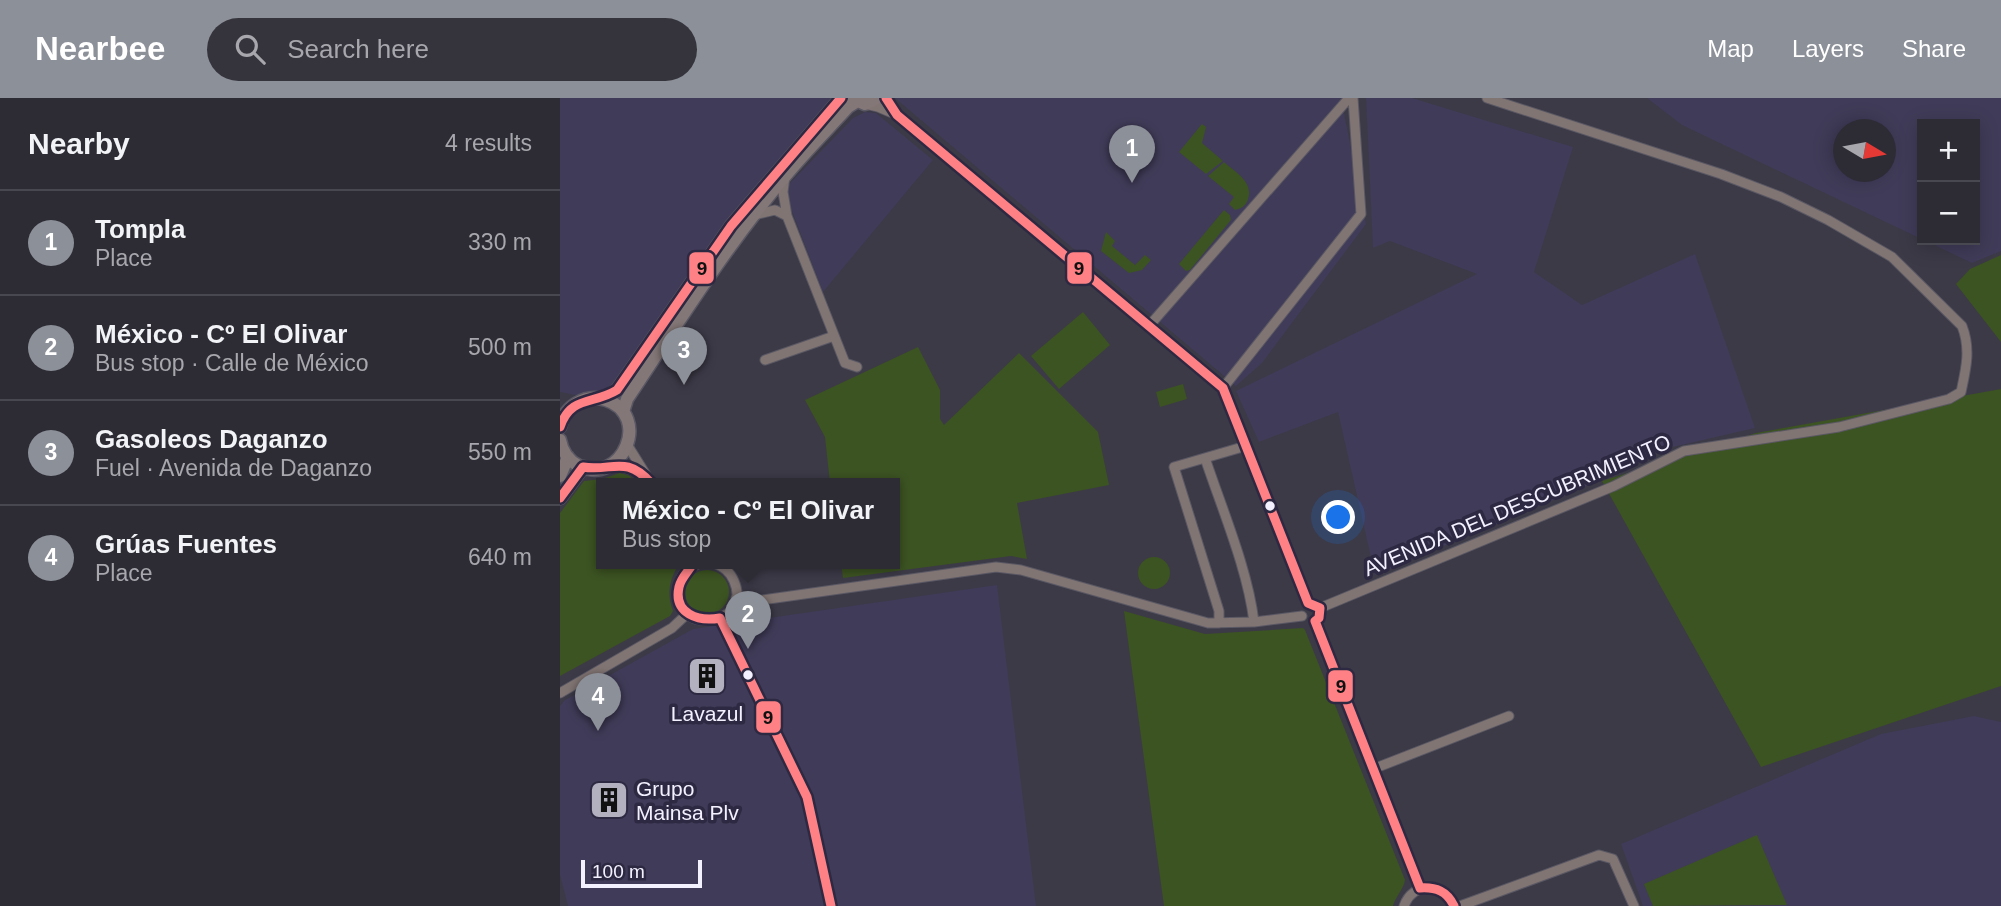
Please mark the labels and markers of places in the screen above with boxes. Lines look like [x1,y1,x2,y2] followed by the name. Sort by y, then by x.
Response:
[1109,125,1155,183] pin: 1
[661,327,707,385] pin: 3
[1263,499,1277,513] unlabelled marker
[725,591,771,649] pin: 2
[686,655,728,697] building icon: Lavazul
[741,668,755,682] unlabelled marker
[575,673,621,731] pin: 4
[671,702,743,725] place label: Lavazul
[636,777,739,824] place label: Grupo Mainsa Plv
[588,779,630,821] building icon: Grupo Mainsa Plv

